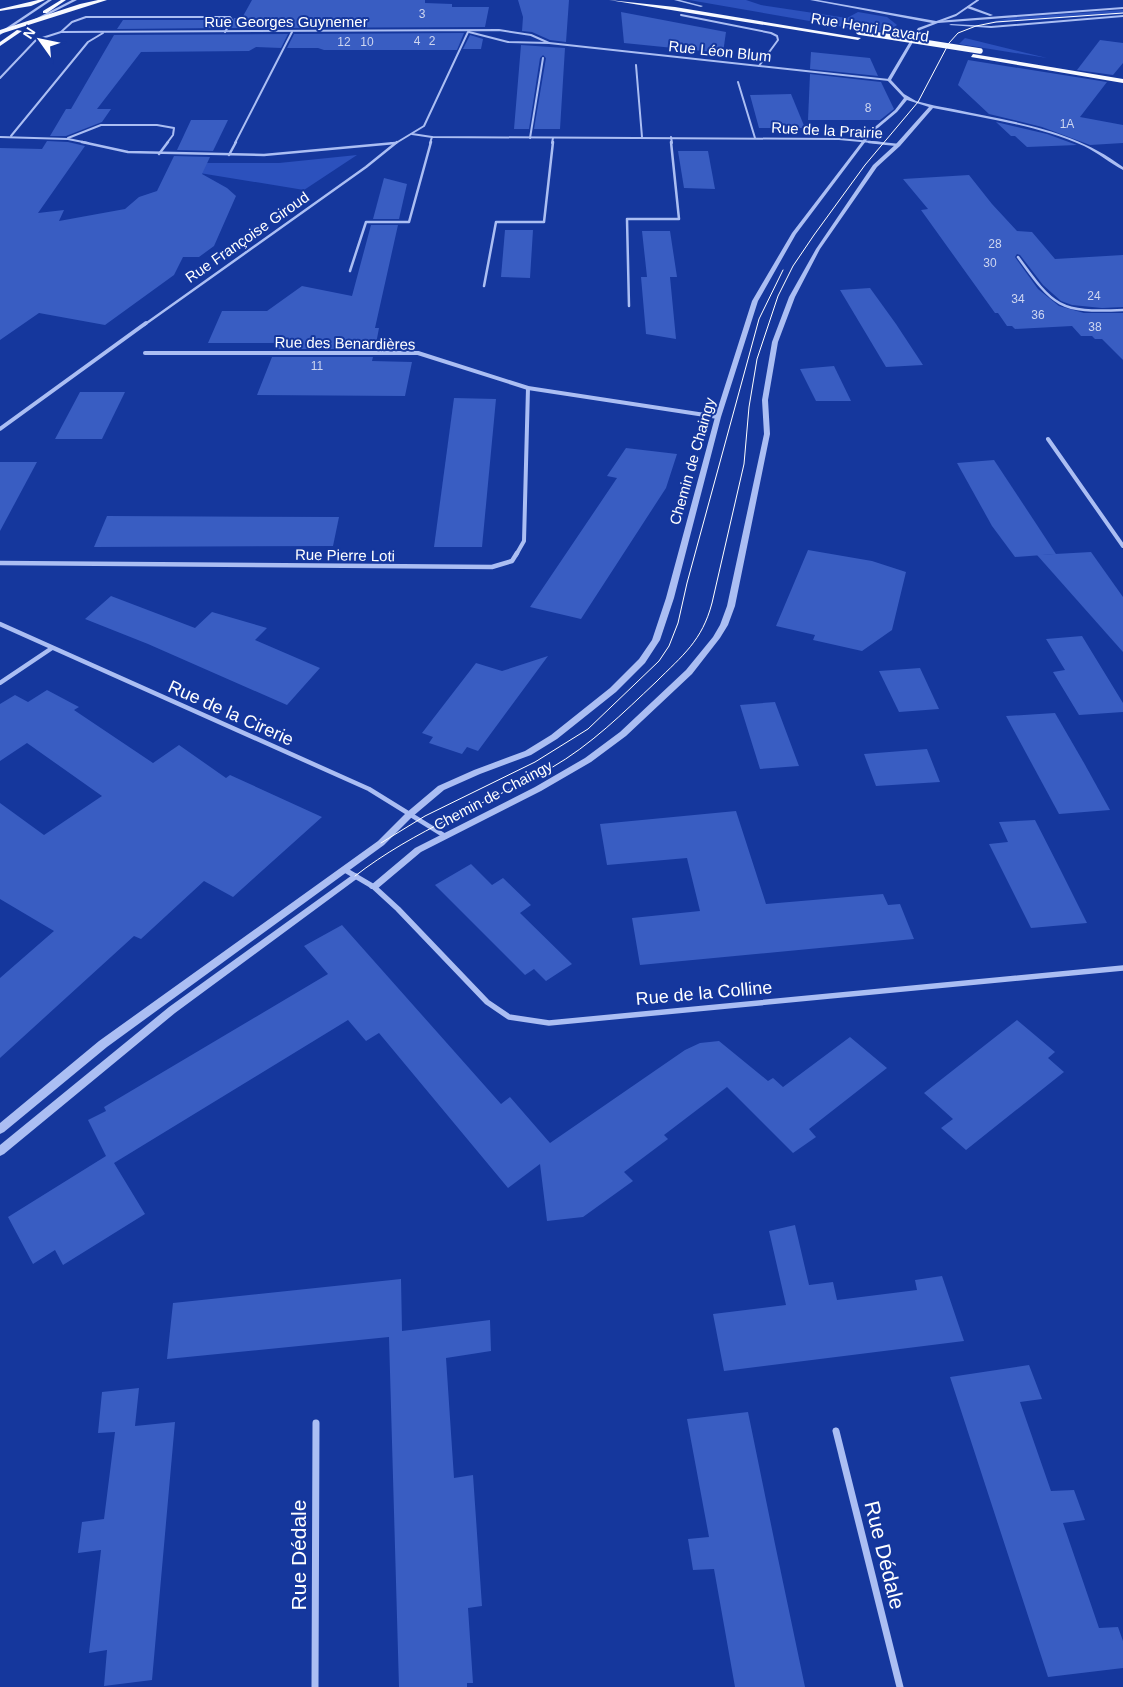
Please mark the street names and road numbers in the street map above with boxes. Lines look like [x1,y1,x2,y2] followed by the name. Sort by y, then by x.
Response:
[810,9,930,45] street label: Rue Henri Pavard
[204,13,368,30] street label: Rue Georges Guynemer
[668,37,772,65] street label: Rue Léon Blum
[771,119,883,141] street label: Rue de la Prairie
[182,188,312,286] street label: Rue Françoise Giroud
[274,333,416,353] street label: Rue des Benardières
[666,395,718,527] street label: Chemin de Chaingy
[295,546,395,564] street label: Rue Pierre Loti
[165,676,297,750] street label: Rue de la Cirerie
[431,756,556,833] street label: Chemin de Chaingy
[635,977,773,1009] street label: Rue de la Colline
[860,1498,910,1612] street label: Rue Dédale
[287,1500,310,1610] street label: Rue Dédale

